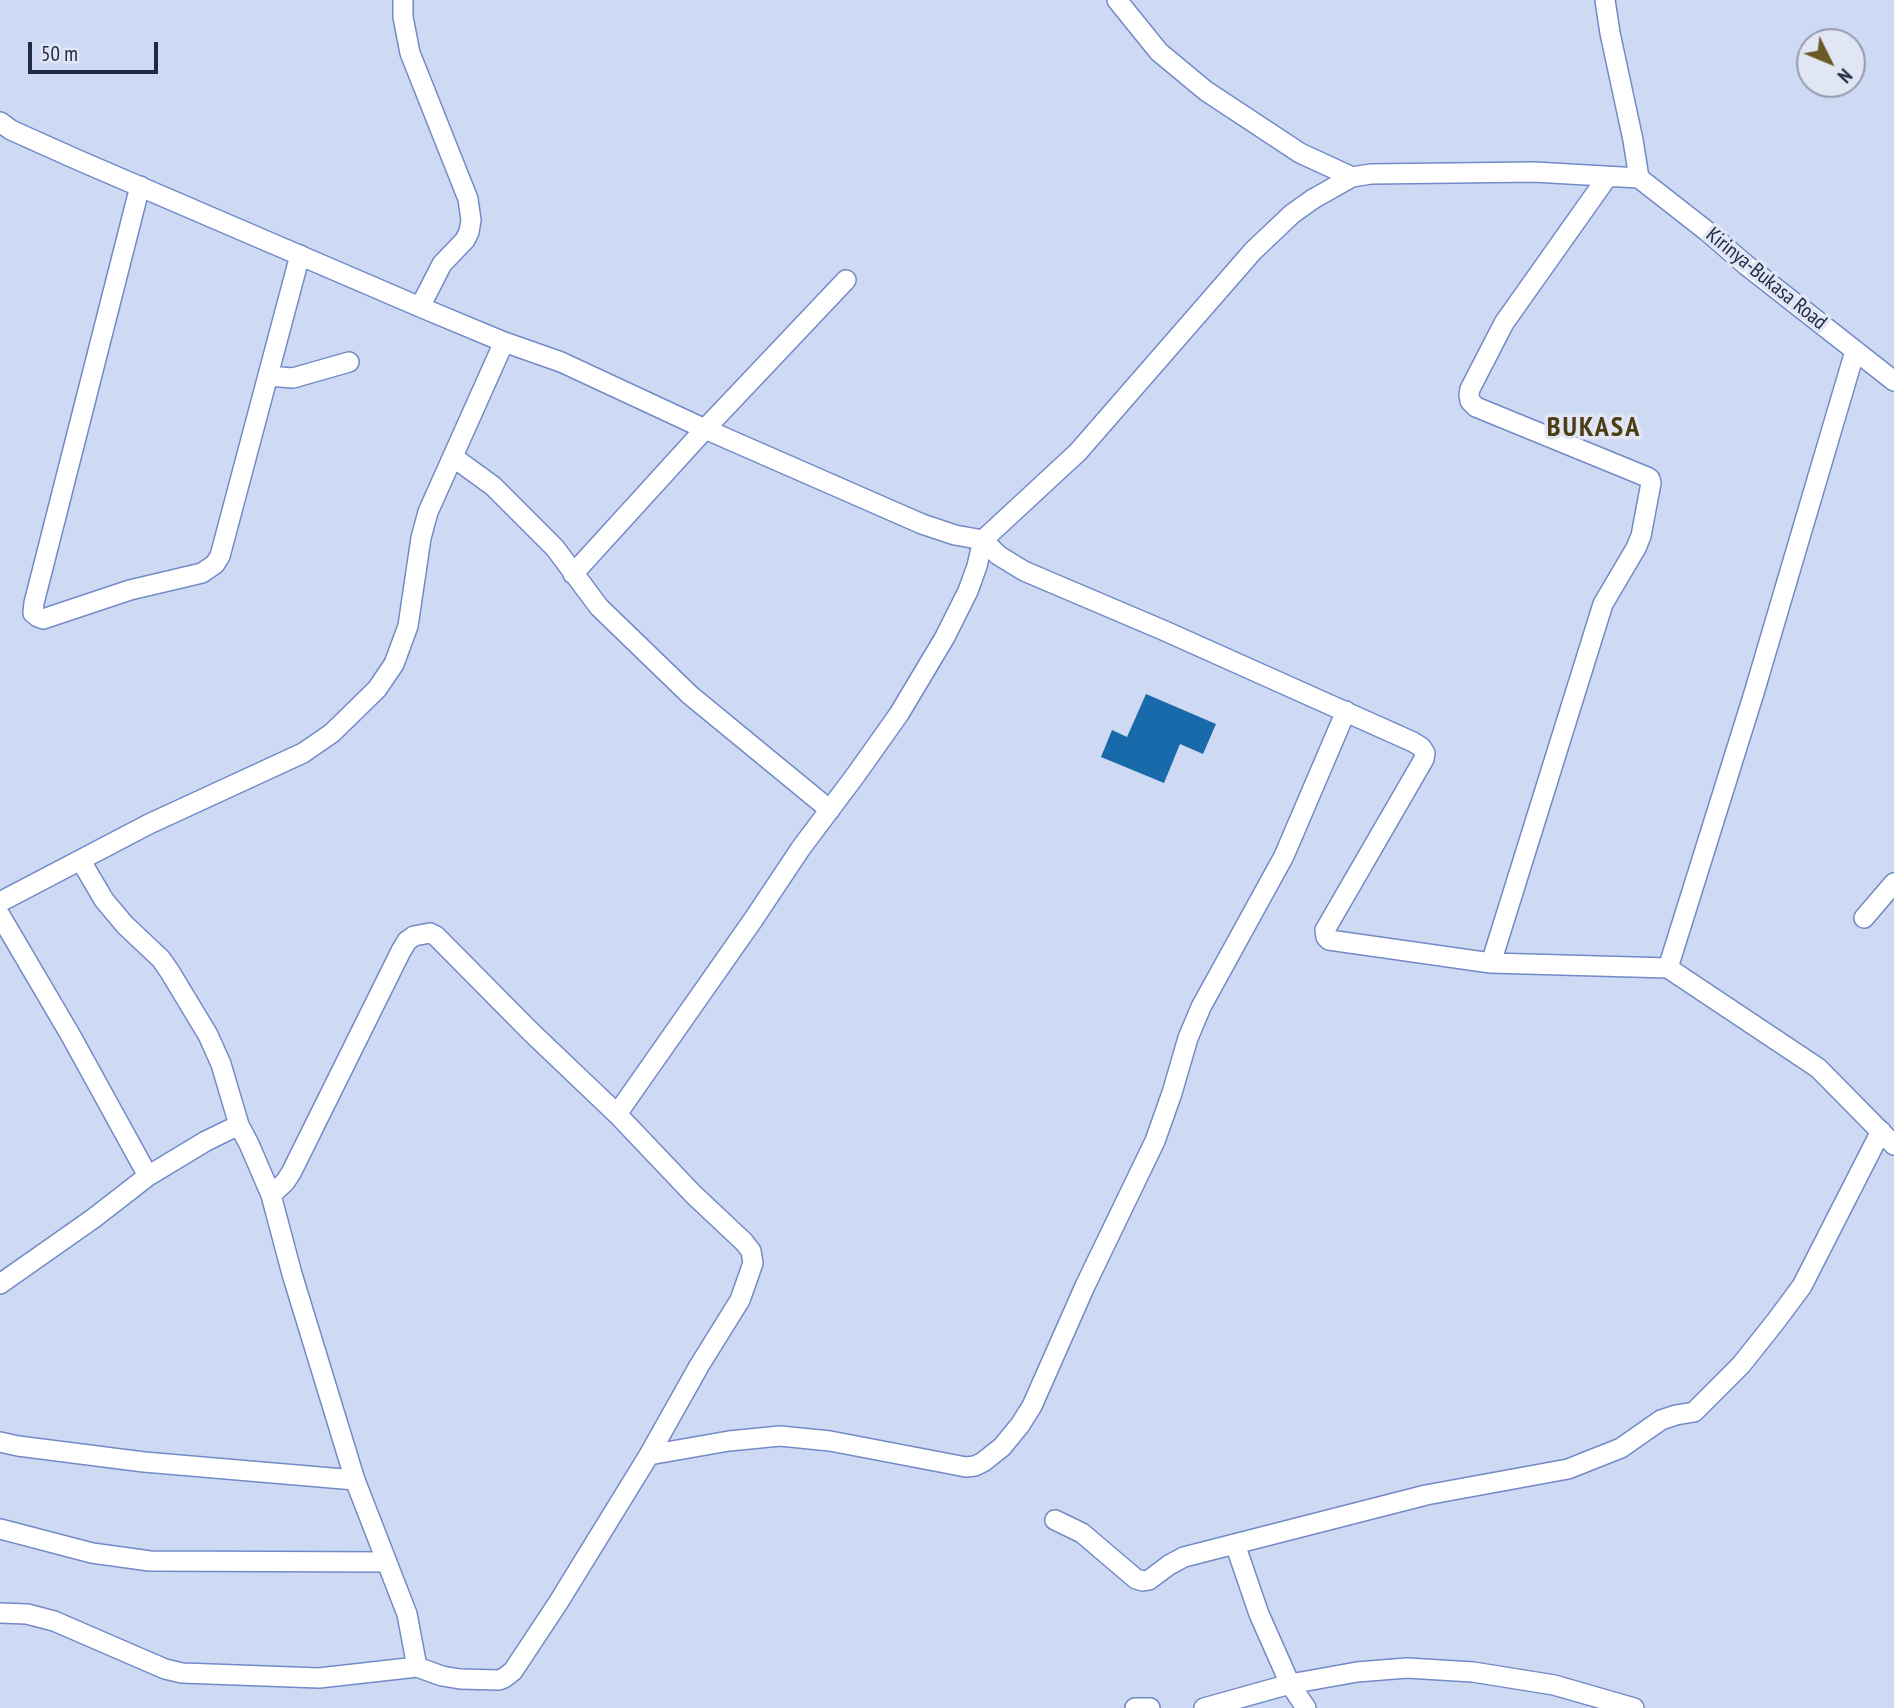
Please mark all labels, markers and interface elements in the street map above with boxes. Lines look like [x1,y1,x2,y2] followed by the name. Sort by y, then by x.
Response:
[32,28,161,72] scale bar
[1796,28,1866,98] north arrow
[41,40,78,67] text: 50 m
[1833,64,1857,88] text: N
[1700,223,1832,335] street label: Kirinya-Bukasa Road
[1548,411,1640,445] district label: BUKASA

